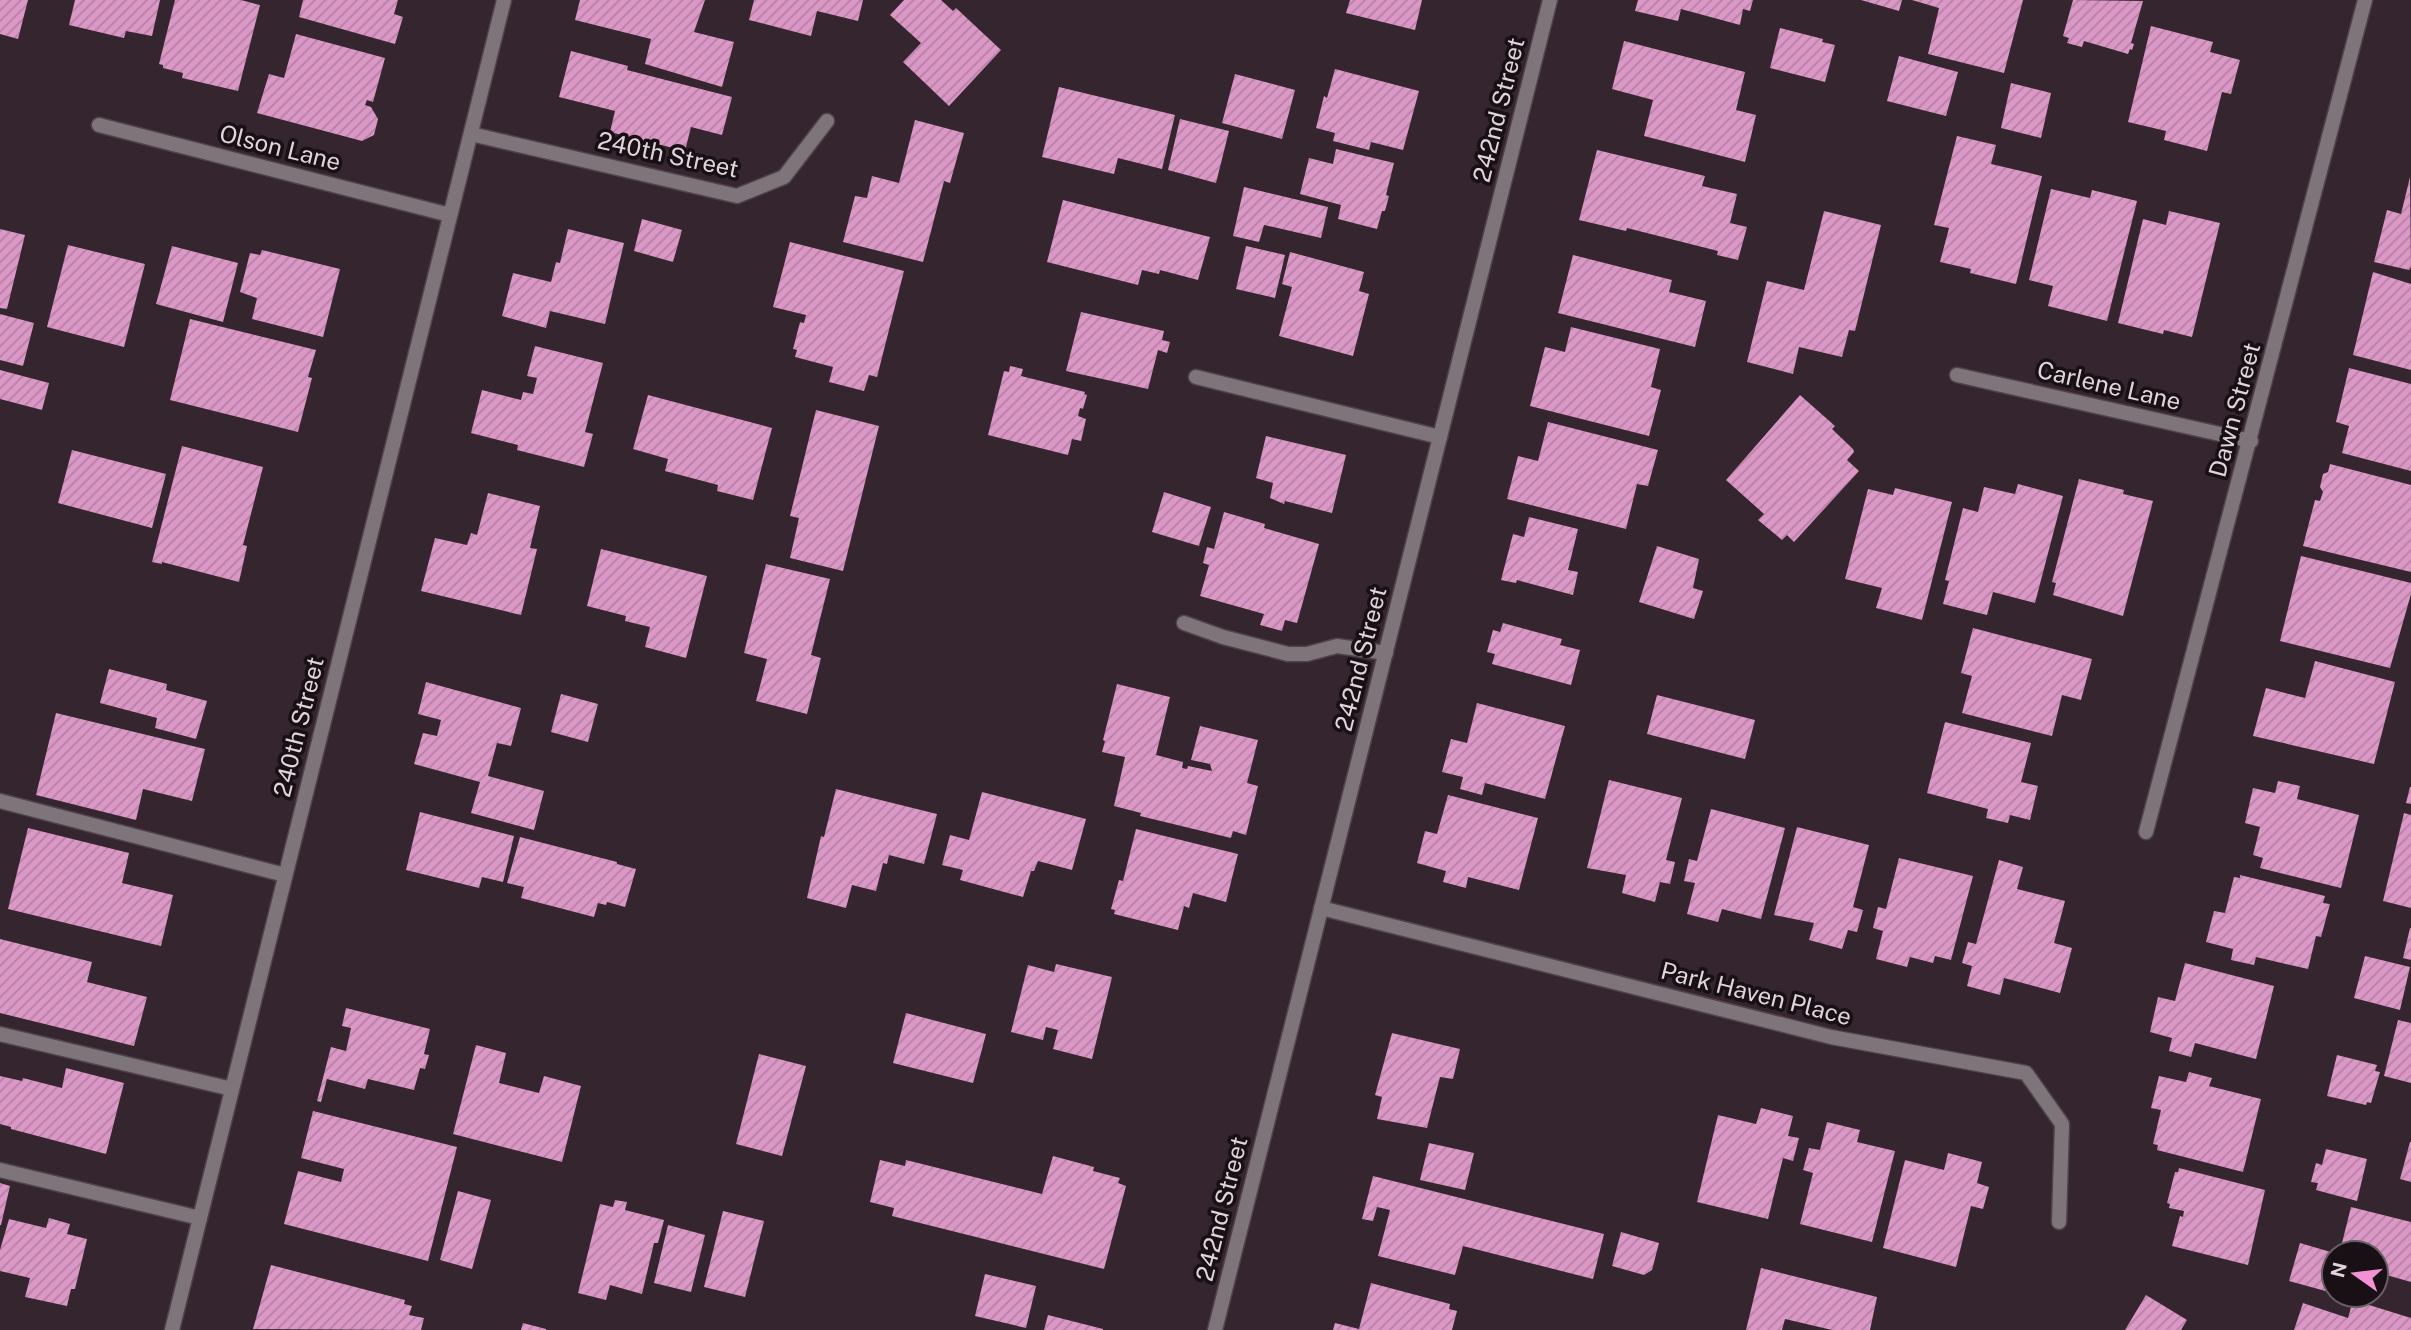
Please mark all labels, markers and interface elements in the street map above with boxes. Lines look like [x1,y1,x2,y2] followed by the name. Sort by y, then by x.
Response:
[1467,35,1529,185] street label: 242nd Street
[217,118,344,176] street label: Olson Lane
[595,125,741,183] street label: 240th Street
[2203,339,2265,480] street label: Dawn Street
[2035,355,2184,415] street label: Carlene Lane
[1329,584,1391,734] street label: 242nd Street
[267,654,329,800] street label: 240th Street
[1658,956,1855,1030] street label: Park Haven Place
[1190,1134,1252,1284] street label: 242nd Street
[2320,1239,2390,1309] north arrow
[2326,1260,2351,1280] text: N

